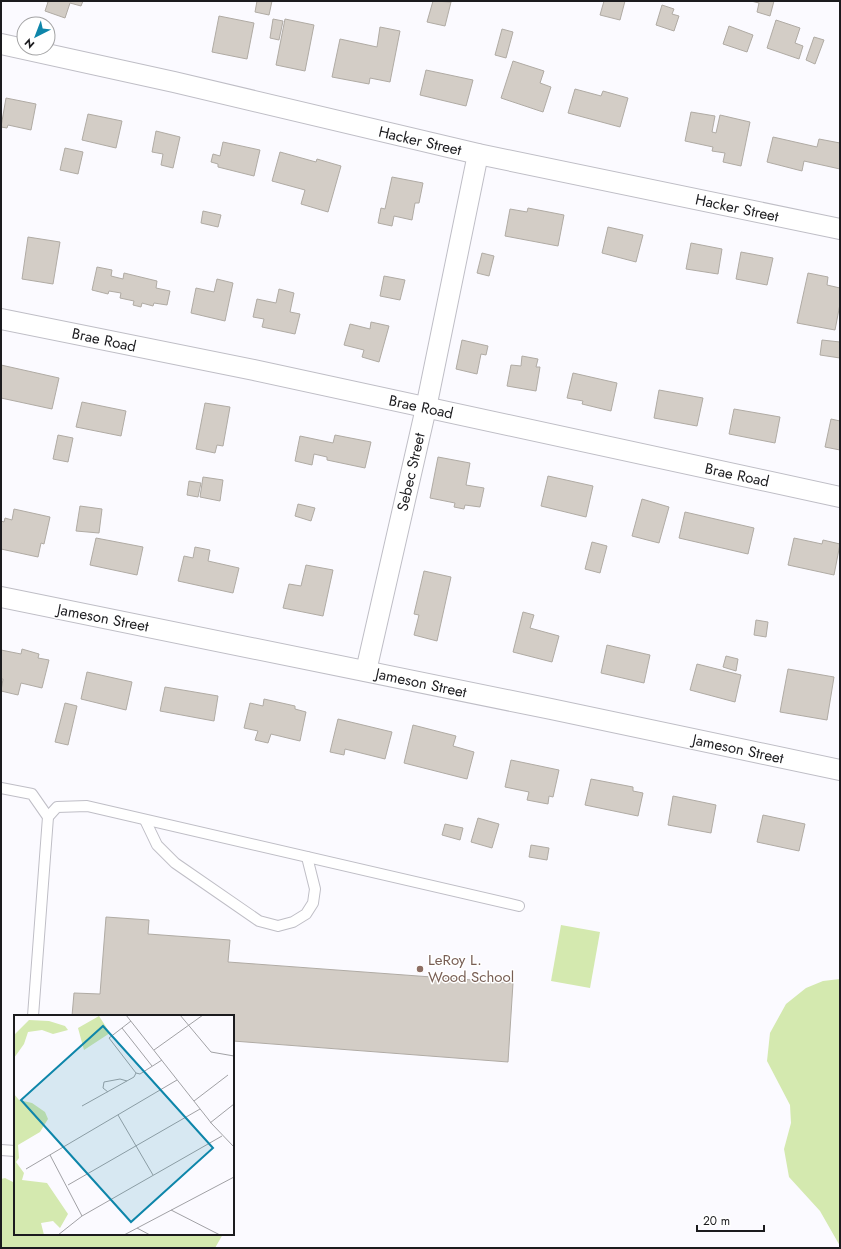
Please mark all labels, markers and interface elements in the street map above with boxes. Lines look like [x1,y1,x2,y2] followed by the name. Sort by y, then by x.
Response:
[16,16,56,56] north arrow
[21,35,38,52] text: N
[376,121,464,161] street label: Hacker Street
[693,188,781,228] street label: Hacker Street
[70,322,138,358] street label: Brae Road
[387,389,455,425] street label: Brae Road
[391,430,431,513] street label: Sebec Street
[703,457,771,493] street label: Brae Road
[53,598,151,638] street label: Jameson Street
[371,662,469,703] street label: Jameson Street
[688,728,786,769] street label: Jameson Street
[428,949,514,988] place label: LeRoy L. Wood School
[415,964,425,974] marker: LeRoy L. Wood School
[14,1015,234,1235] inset map
[697,1207,764,1233] scale bar
[703,1212,730,1230] text: 20 m

